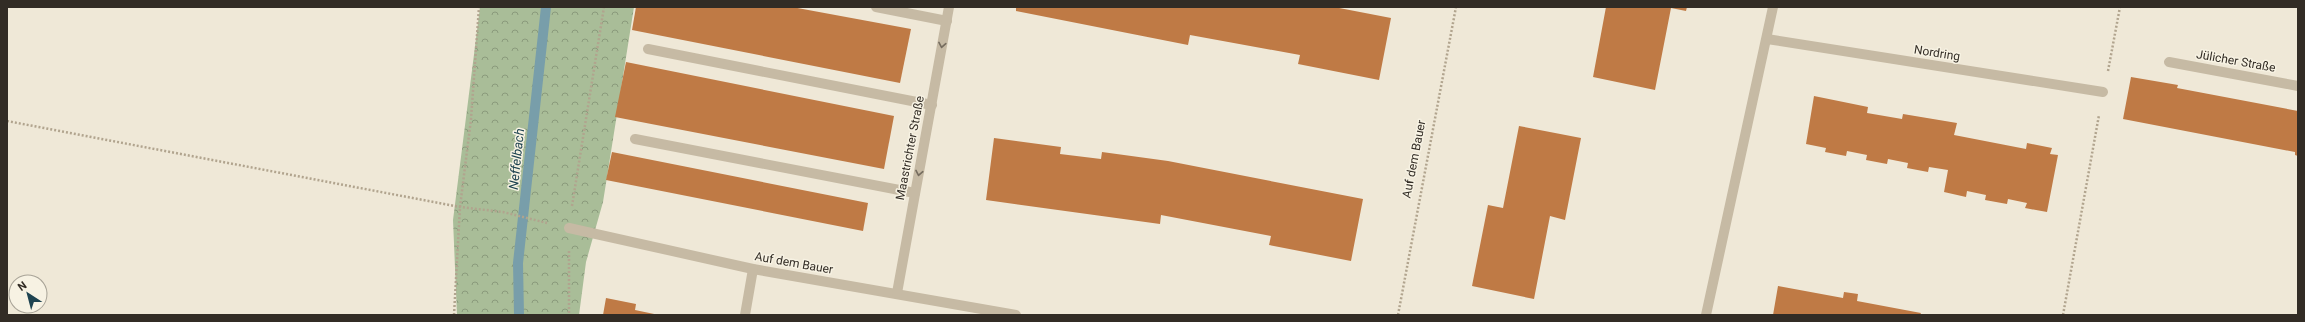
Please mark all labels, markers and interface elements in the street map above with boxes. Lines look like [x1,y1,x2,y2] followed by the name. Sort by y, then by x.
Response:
[939,42,947,48] one-way arrow
[1913,42,1961,64] street label: Nordring
[2195,47,2277,75] street label: Jülicher Straße
[893,95,927,201] street label: Maastrichter Straße
[1400,119,1428,199] street label: Auf dem Bauer
[506,128,527,190] water label: Neffelbach
[915,170,923,176] one-way arrow
[754,249,834,277] street label: Auf dem Bauer
[8,274,48,314] north arrow
[15,279,30,294] text: N

